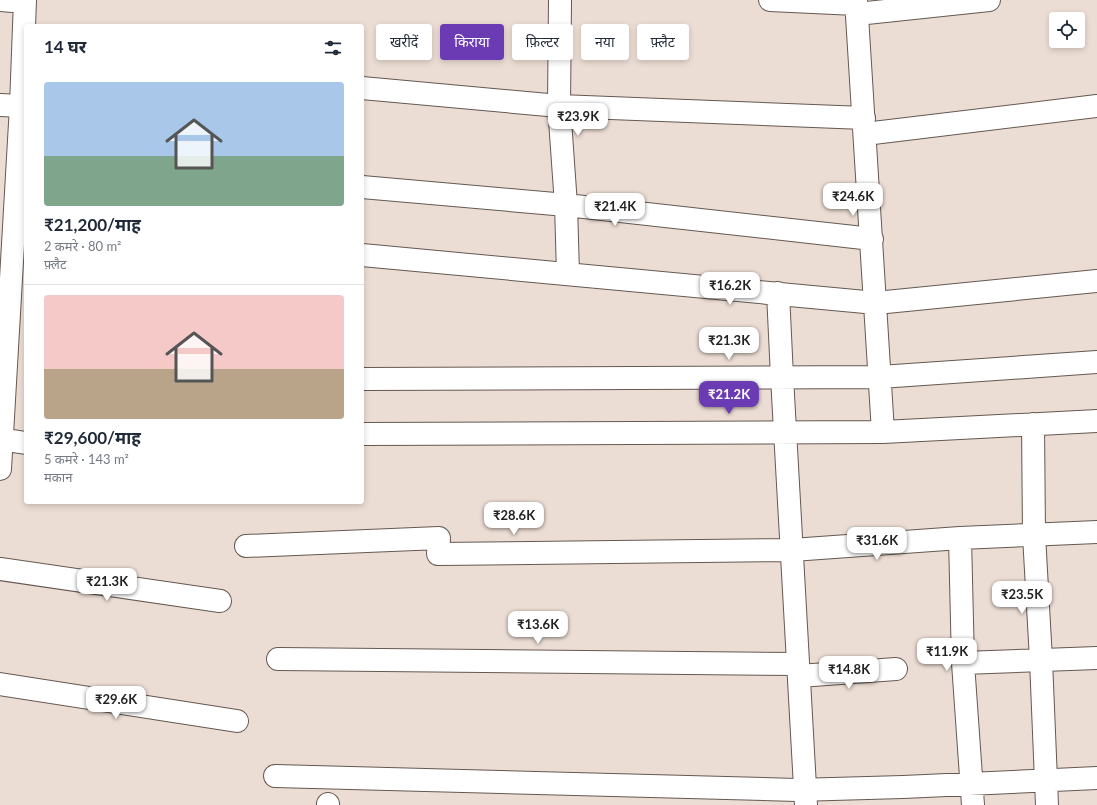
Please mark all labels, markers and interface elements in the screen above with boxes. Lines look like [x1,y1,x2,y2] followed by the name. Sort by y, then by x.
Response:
[1049,12,1085,48] map controls
[1049,12,1085,48] button: locate
[376,24,432,60] chip: खरीदें
[440,24,504,60] chip: किराया
[512,24,573,60] chip: फ़िल्टर
[581,24,629,60] chip: नया
[637,24,689,60] chip: फ़्लैट
[44,36,86,57] text: 14 घर
[322,37,344,59] icon: filters
[545,103,611,137] pin: ₹23.9K
[158,108,230,180] icon: home
[557,108,599,124] text: ₹23.9K
[820,183,886,217] pin: ₹24.6K
[832,188,874,204] text: ₹24.6K
[582,193,648,227] pin: ₹21.4K
[594,198,636,214] text: ₹21.4K
[44,214,141,235] text: ₹21,200/माह
[44,238,121,254] text: 2 कमरे · 80 m²
[44,256,67,272] text: फ़्लैट
[697,272,763,306] pin: ₹16.2K
[709,277,751,293] text: ₹16.2K
[158,321,230,393] icon: home
[696,327,762,361] pin: ₹21.3K
[708,332,750,348] text: ₹21.3K
[696,381,762,415] pin: ₹21.2K
[708,386,750,402] text: ₹21.2K
[44,427,141,448] text: ₹29,600/माह
[44,451,129,467] text: 5 कमरे · 143 m²
[44,469,72,485] text: मकान
[481,502,547,536] pin: ₹28.6K
[493,507,535,523] text: ₹28.6K
[844,527,910,561] pin: ₹31.6K
[856,532,898,548] text: ₹31.6K
[74,568,140,602] pin: ₹21.3K
[86,573,128,589] text: ₹21.3K
[989,581,1055,615] pin: ₹23.5K
[1001,586,1043,602] text: ₹23.5K
[505,611,571,645] pin: ₹13.6K
[517,616,559,632] text: ₹13.6K
[914,638,980,672] pin: ₹11.9K
[926,643,968,659] text: ₹11.9K
[816,656,882,690] pin: ₹14.8K
[828,661,870,677] text: ₹14.8K
[83,686,149,720] pin: ₹29.6K
[95,691,137,707] text: ₹29.6K

